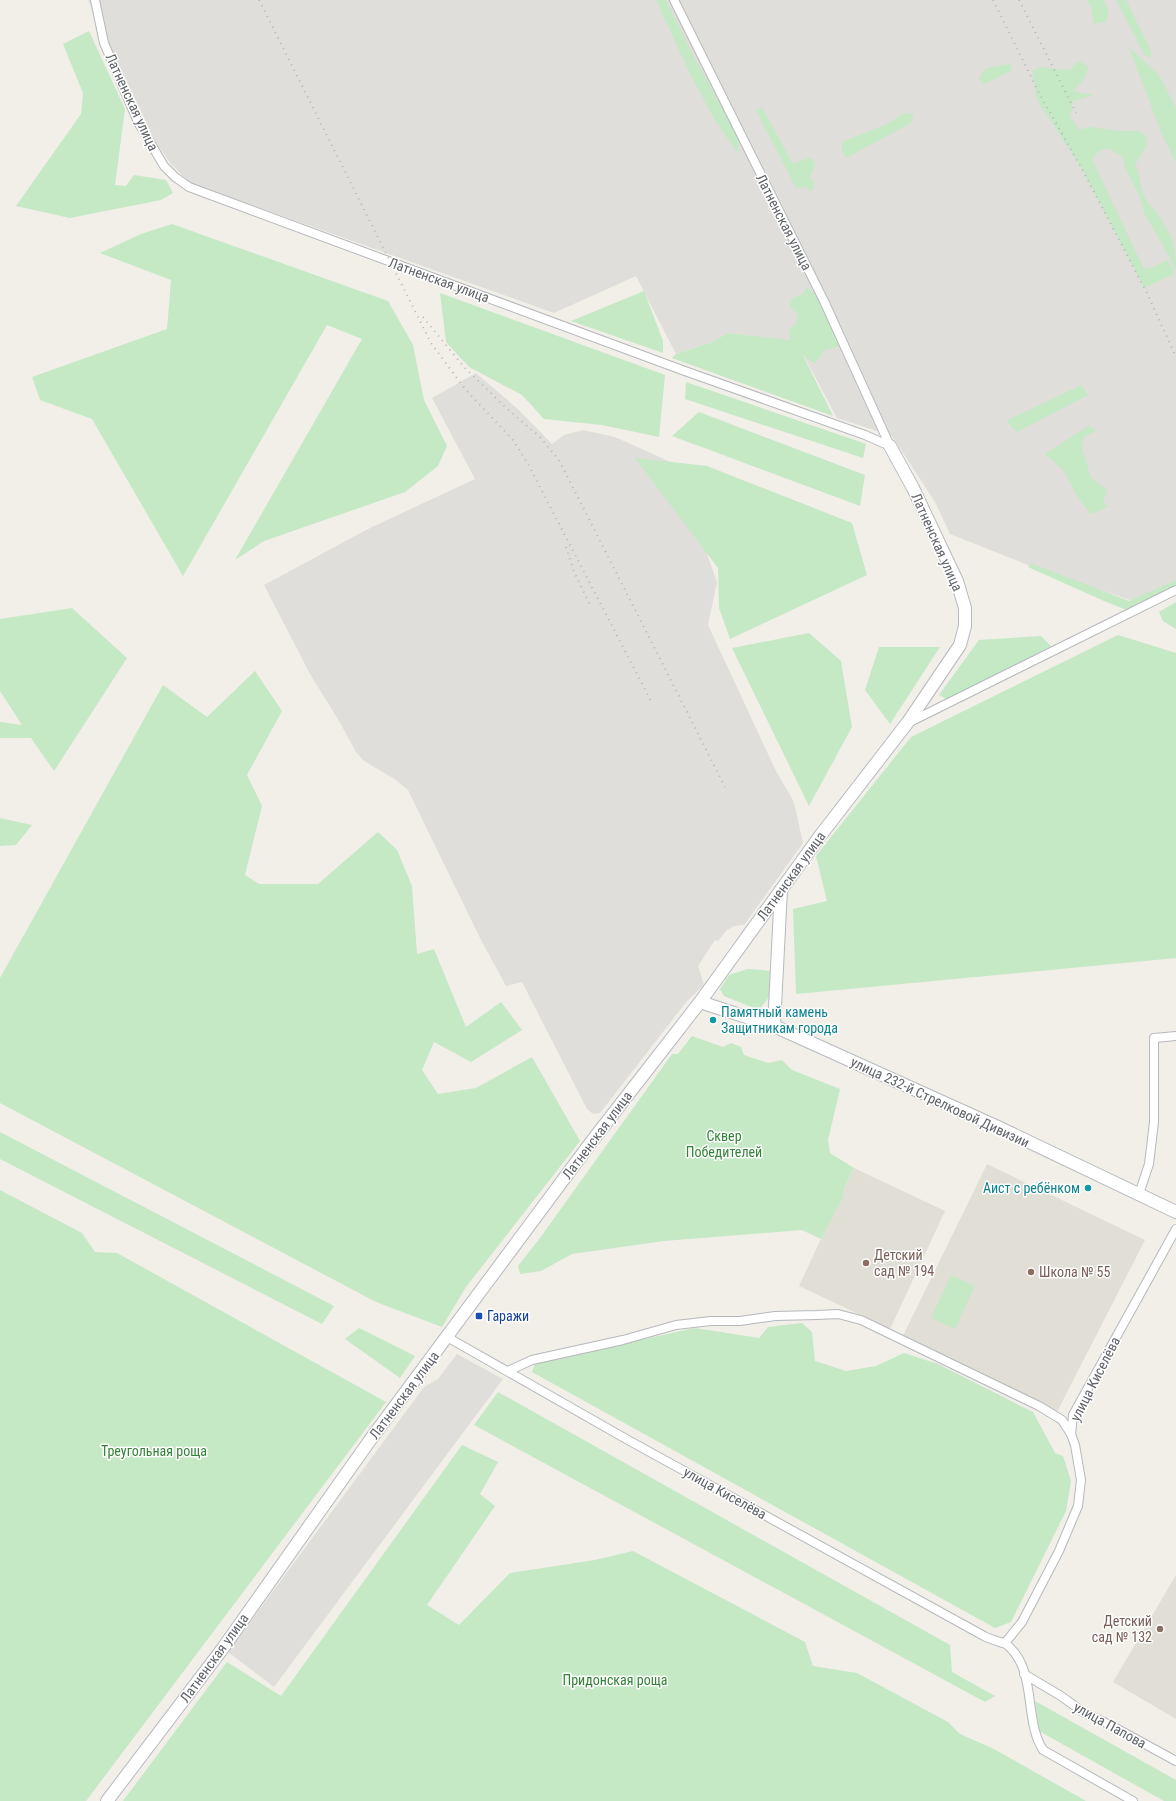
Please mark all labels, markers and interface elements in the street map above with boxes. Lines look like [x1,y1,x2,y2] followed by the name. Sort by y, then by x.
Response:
[102,51,162,153] street label: Латненская улица
[753,171,815,273] street label: Латненская улица
[387,254,491,306] street label: Латненская улица
[908,490,966,594] street label: Латненская улица
[753,829,829,923] street label: Латненская улица
[721,1004,838,1036] place label: Памятный камень Защитникам города
[708,1015,718,1025] marker: Памятный камень Защитникам города
[848,1053,1032,1151] street label: улица 232-й Стрелковой Дивизии
[559,1088,635,1182] street label: Латненская улица
[686,1128,762,1160] park label: Сквер Победителей
[983,1180,1080,1196] place label: Аист с ребёнком
[1083,1183,1093,1193] marker: Аист с ребёнком
[874,1247,934,1279] place label: Детский сад № 194
[861,1258,871,1268] marker: Детский сад № 194
[1039,1264,1111,1280] place label: Школа № 55
[1026,1267,1036,1277] marker: Школа № 55
[487,1308,529,1324] place label: Гаражи
[474,1311,484,1321] marker: Гаражи
[1067,1334,1123,1424] street label: улица Киселёва
[366,1348,442,1442] street label: Латненская улица
[101,1443,207,1459] park label: Треугольная роща
[681,1464,769,1522] street label: улица Киселёва
[176,1611,252,1705] street label: Латненская улица
[1092,1613,1152,1645] place label: Детский сад № 132
[1155,1624,1165,1634] marker: Детский сад № 132
[563,1672,668,1688] park label: Придонская роща
[1071,1699,1149,1751] street label: улица Папова

